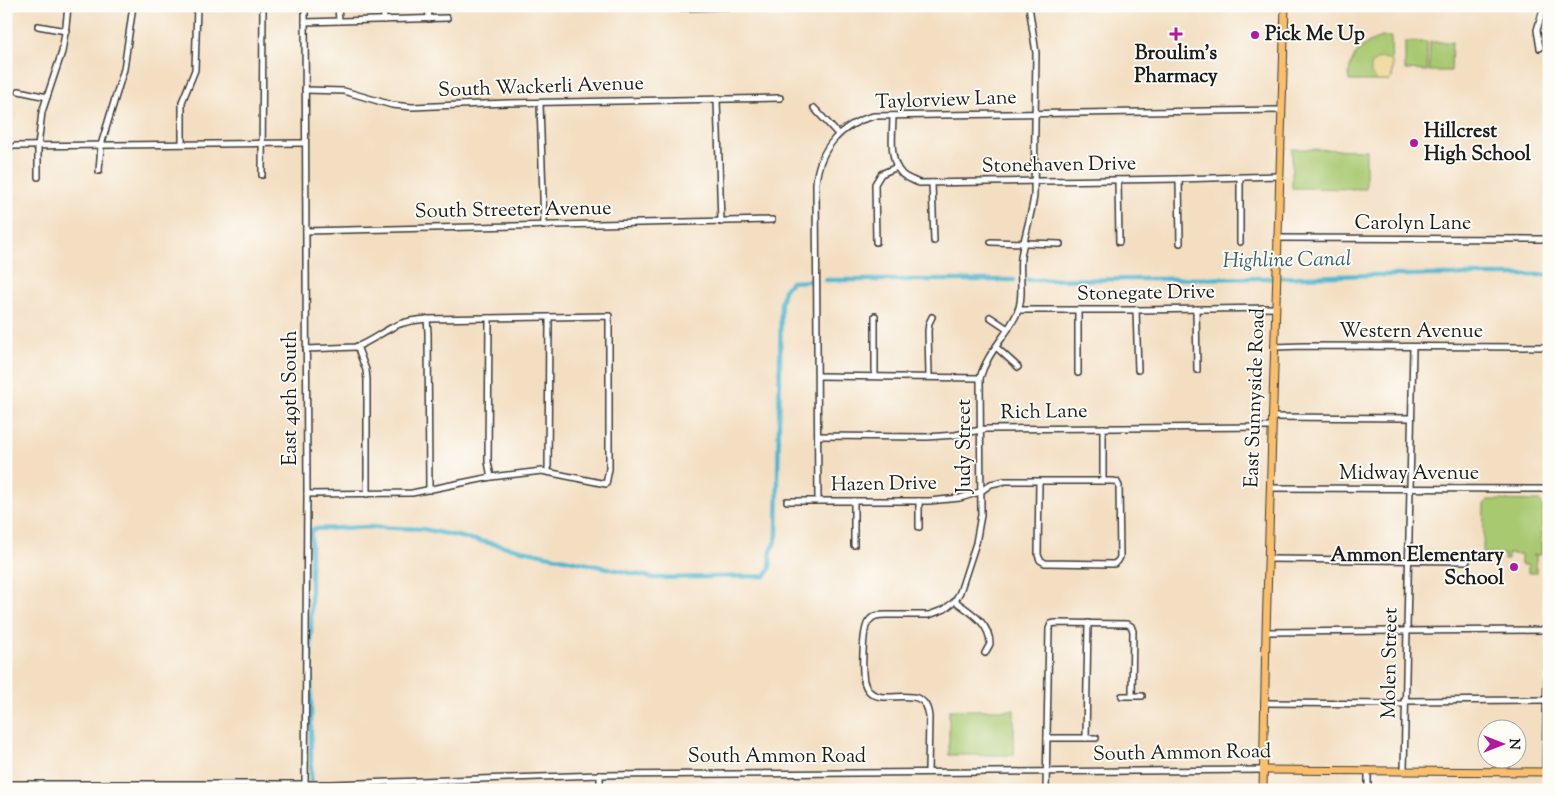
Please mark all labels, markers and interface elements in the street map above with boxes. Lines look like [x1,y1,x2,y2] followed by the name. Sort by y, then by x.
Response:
[1265,21,1365,50] place label: Pick Me Up
[1170,28,1182,40] marker: Broulim's Pharmacy
[1249,29,1261,41] marker: Pick Me Up
[1134,40,1218,92] place label: Broulim's Pharmacy
[438,70,644,106] street label: South Wackerli Avenue
[875,84,1017,118] street label: Taylorview Lane
[1424,118,1531,170] place label: Hillcrest High School
[1408,137,1420,149] marker: Hillcrest High School
[981,150,1137,182] street label: Stonehaven Drive
[414,195,612,227] street label: South Streeter Avenue
[1355,210,1471,239] street label: Carolyn Lane
[1222,245,1352,277] water label: Highline Canal
[1077,278,1215,310] street label: Stonegate Drive
[1238,308,1274,488] street label: East Sunnyside Road
[1339,318,1483,347] street label: Western Avenue
[277,330,306,466] street label: East 49th South
[1000,398,1088,428] street label: Rich Lane
[951,399,980,494] street label: Judy Street
[1339,460,1479,489] street label: Midway Avenue
[831,470,937,500] street label: Hazen Drive
[1331,542,1504,594] place label: Ammon Elementary School
[1508,561,1520,573] marker: Ammon Elementary School
[1376,607,1406,719] street label: Molen Street
[1478,718,1528,768] north arrow
[1093,738,1271,770] street label: South Ammon Road
[1503,738,1523,750] text: N
[688,743,866,772] street label: South Ammon Road

